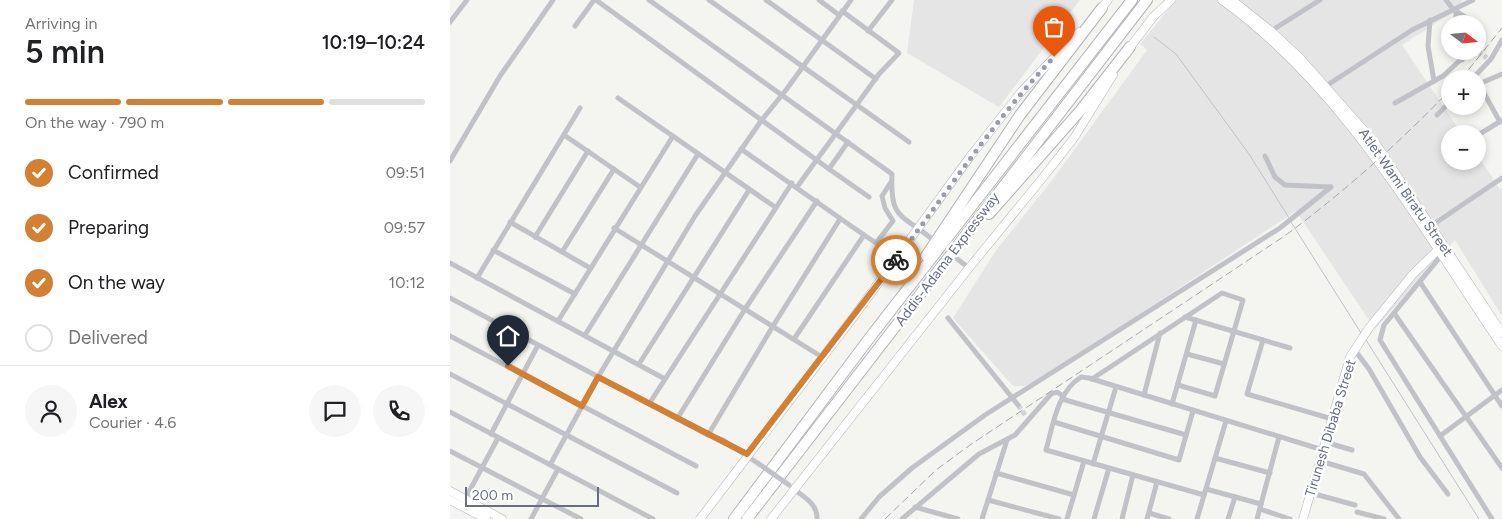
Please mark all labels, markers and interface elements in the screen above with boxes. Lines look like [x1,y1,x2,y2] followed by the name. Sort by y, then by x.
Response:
[1033,6,1075,57] pin
[1040,13,1068,41] icon: bag
[25,14,97,33] text: Arriving in
[1441,15,1486,60] north arrow
[1441,15,1486,170] map controls
[322,31,425,54] text: 10:19–10:24
[25,33,105,71] text: 5 min
[1441,70,1486,115] button: +
[25,113,164,132] text: On the way · 790 m
[1355,125,1456,260] street label: Atlet Wami Biratu Street
[1441,125,1486,170] button: −
[25,159,53,187] icon: check
[68,161,159,184] text: Confirmed
[386,163,425,182] text: 09:51
[892,189,1003,329] street label: Addis-Adama Expressway
[25,214,53,242] icon: check
[68,216,149,239] text: Preparing
[384,218,425,237] text: 09:57
[871,235,921,285] courier
[882,246,910,274] icon: bike
[25,269,53,297] icon: check
[68,271,165,294] text: On the way
[389,273,425,292] text: 10:12
[487,315,529,366] pin
[494,322,522,350] icon: home
[68,326,148,349] text: Delivered
[1301,357,1360,499] street label: Tirunesh Dibaba Street
[25,385,77,437] button: person
[309,385,361,437] button: chat
[373,385,425,437] button: phone
[89,390,128,413] text: Alex
[89,413,176,432] text: Courier · 4.6
[465,484,599,507] scale bar
[472,487,513,504] text: 200 m

